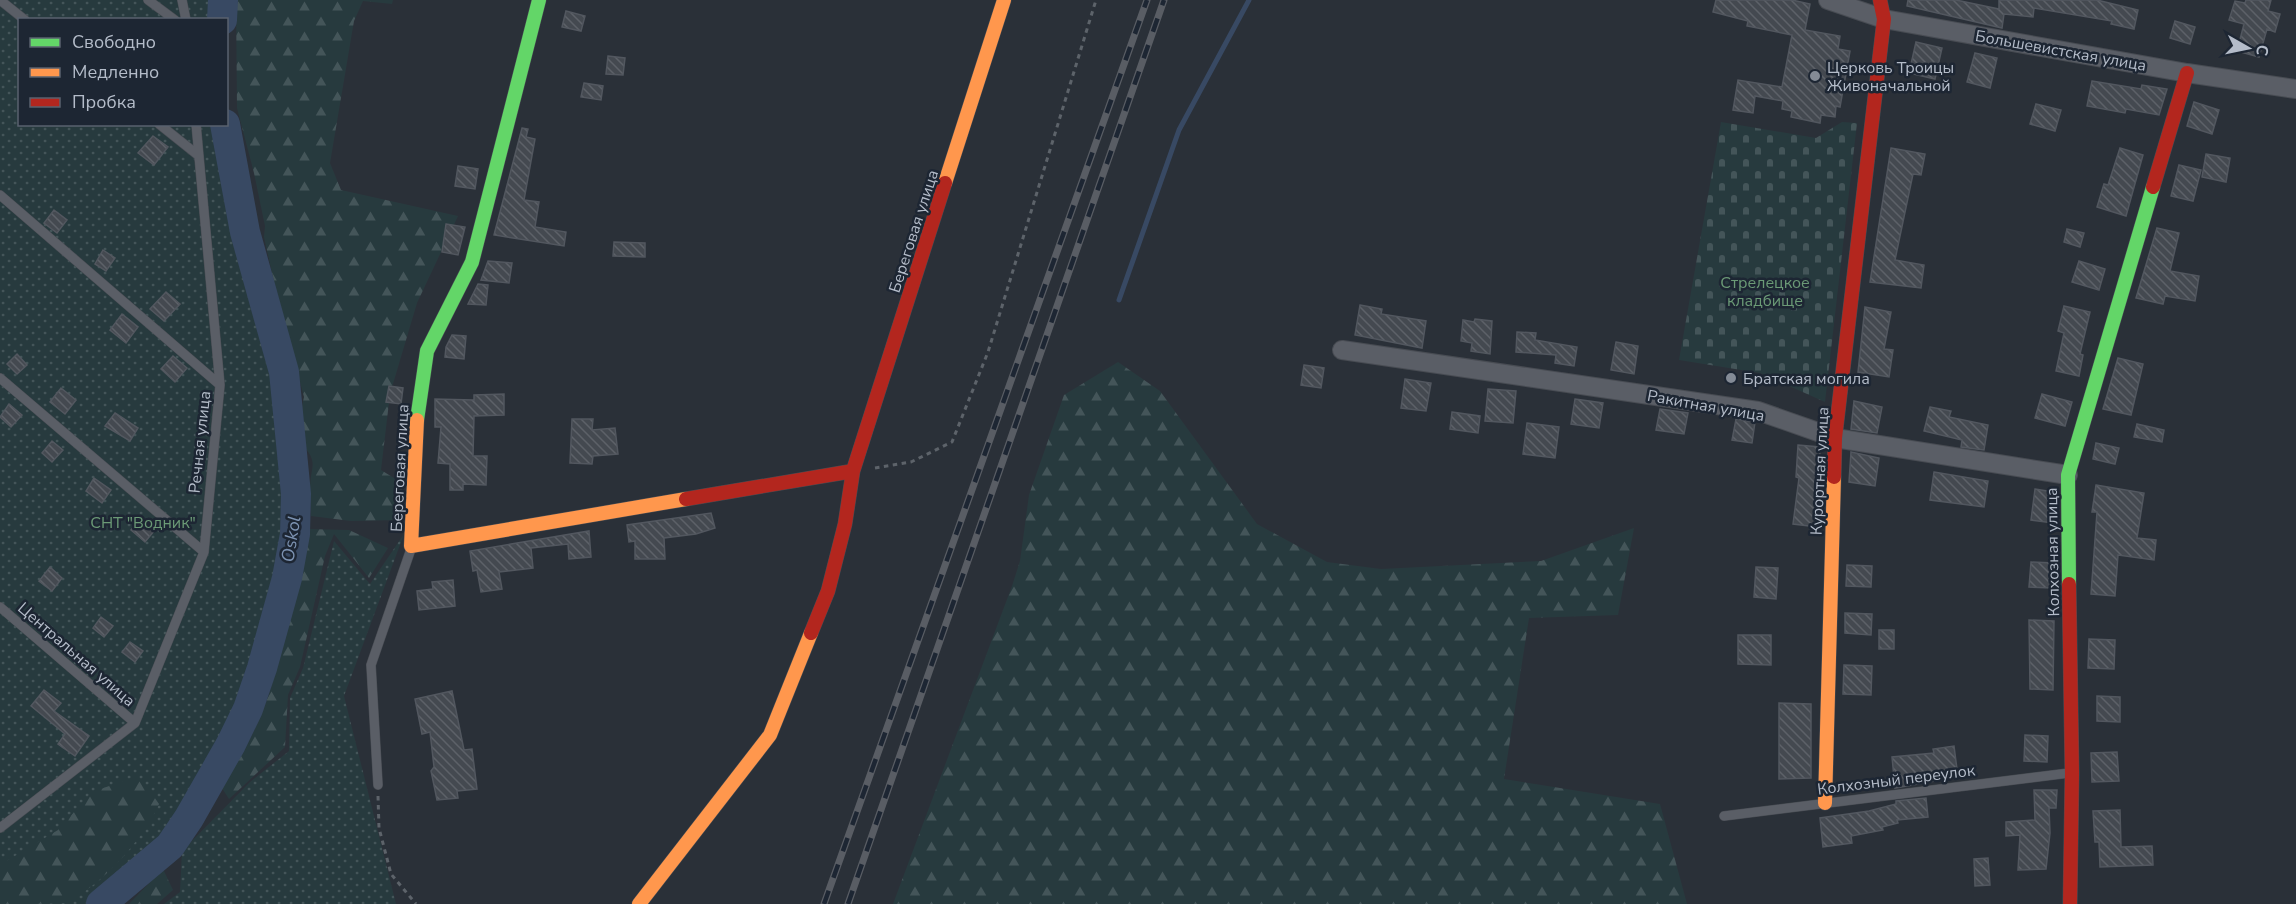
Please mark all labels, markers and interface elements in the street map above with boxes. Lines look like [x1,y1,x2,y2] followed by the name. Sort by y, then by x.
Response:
[18,18,228,126] legend
[2218,18,2278,78] north arrow
[1974,25,2148,77] street label: Большевистская улица
[72,30,156,54] text: Свободно
[2250,43,2274,57] text: С
[1827,57,1954,97] place label: Церковь Троицы Живоначальной
[72,60,159,84] text: Медленно
[1808,69,1822,83] marker: Церковь Троицы Живоначальной
[72,90,136,114] text: Пробка
[884,167,944,296] street label: Береговая улица
[1720,272,1810,312] park label: Стрелецкое кладбище
[1743,368,1870,390] place label: Братская могила
[1724,371,1738,385] marker: Братская могила
[1645,385,1766,427] street label: Ракитная улица
[184,390,216,494] street label: Речная улица
[386,403,414,533] street label: Береговая улица
[1806,406,1834,536] street label: Курортная улица
[2041,487,2065,617] street label: Колхозная улица
[90,512,196,534] park label: СНТ "Водник"
[276,514,306,564] water label: Oskol
[13,598,140,712] street label: Центральная улица
[1816,759,1977,801] street label: Колхозный переулок

